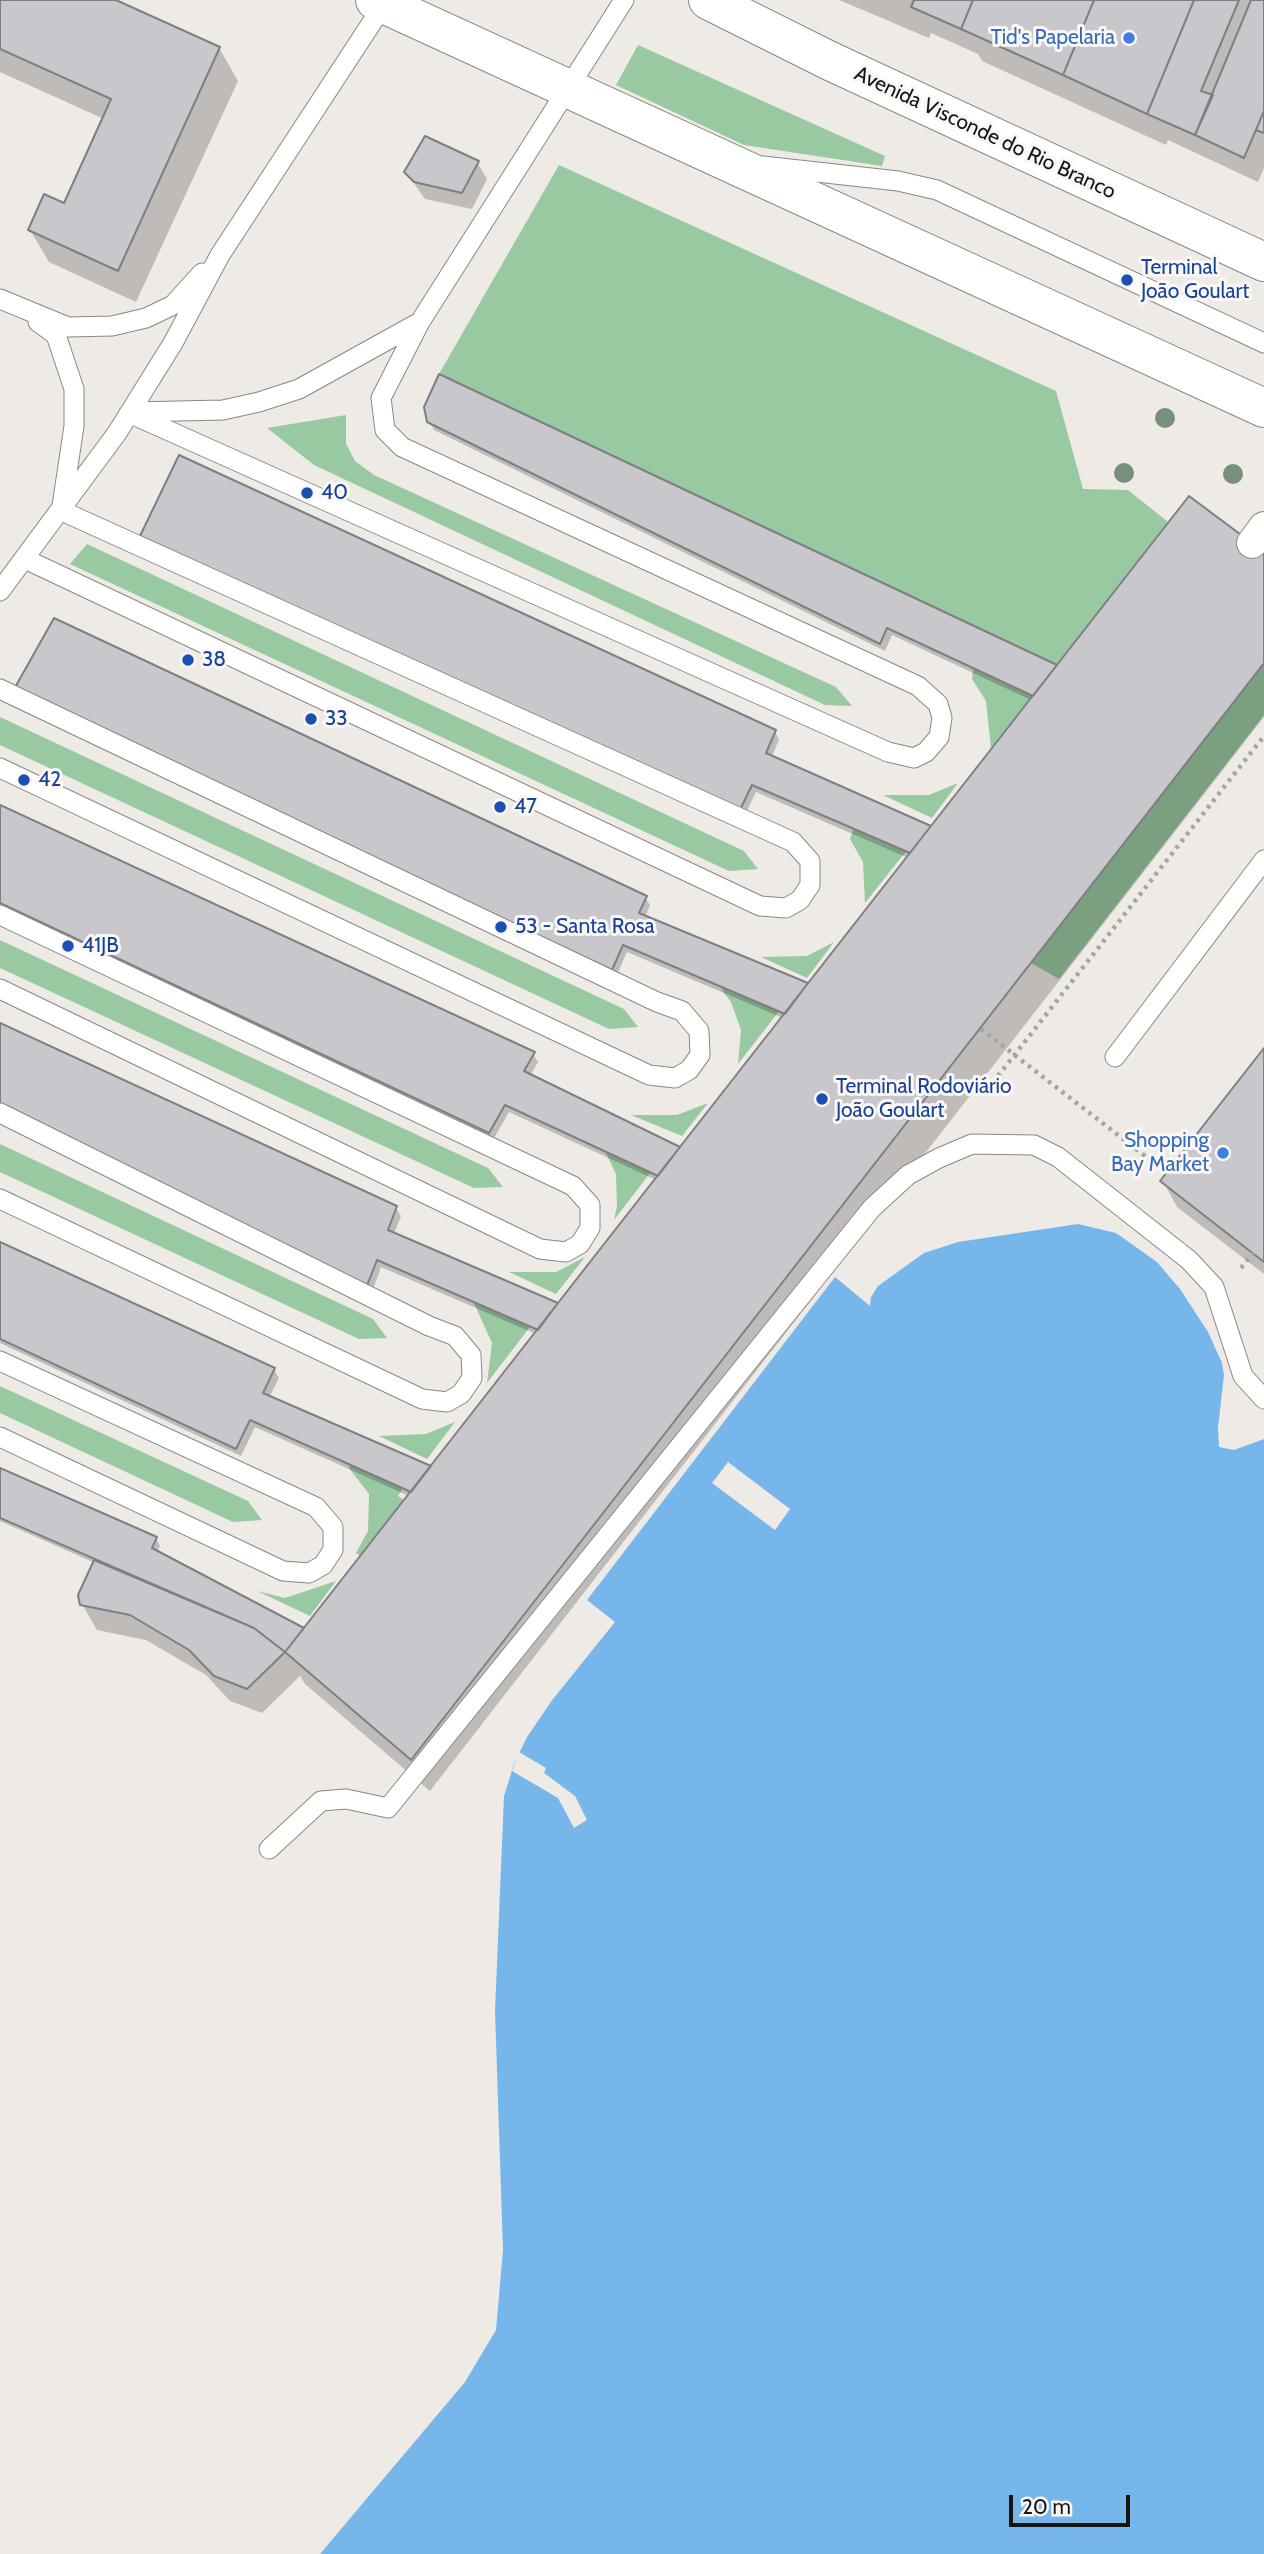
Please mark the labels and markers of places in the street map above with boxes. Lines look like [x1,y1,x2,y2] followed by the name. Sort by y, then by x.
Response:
[991,25,1115,51] place label: Tid's Papelaria
[1121,30,1137,46] marker: Tid's Papelaria
[1141,255,1249,305] place label: Terminal João Goulart
[1119,272,1135,288] marker: Terminal João Goulart
[321,480,348,506] place label: 40
[299,485,315,501] marker: 40
[202,647,226,673] place label: 38
[180,652,196,668] marker: 38
[325,706,348,732] place label: 33
[303,711,319,727] marker: 33
[38,767,61,793] place label: 42
[16,772,32,788] marker: 42
[514,794,537,820] place label: 47
[492,799,508,815] marker: 47
[515,914,654,940] place label: 53 - Santa Rosa
[493,919,509,935] marker: 53 - Santa Rosa
[82,933,119,959] place label: 41JB
[60,938,76,954] marker: 41JB
[836,1074,1012,1124] place label: Terminal Rodoviário João Goulart
[814,1091,830,1107] marker: Terminal Rodoviário João Goulart
[1111,1128,1209,1178] place label: Shopping Bay Market
[1215,1145,1231,1161] marker: Shopping Bay Market

